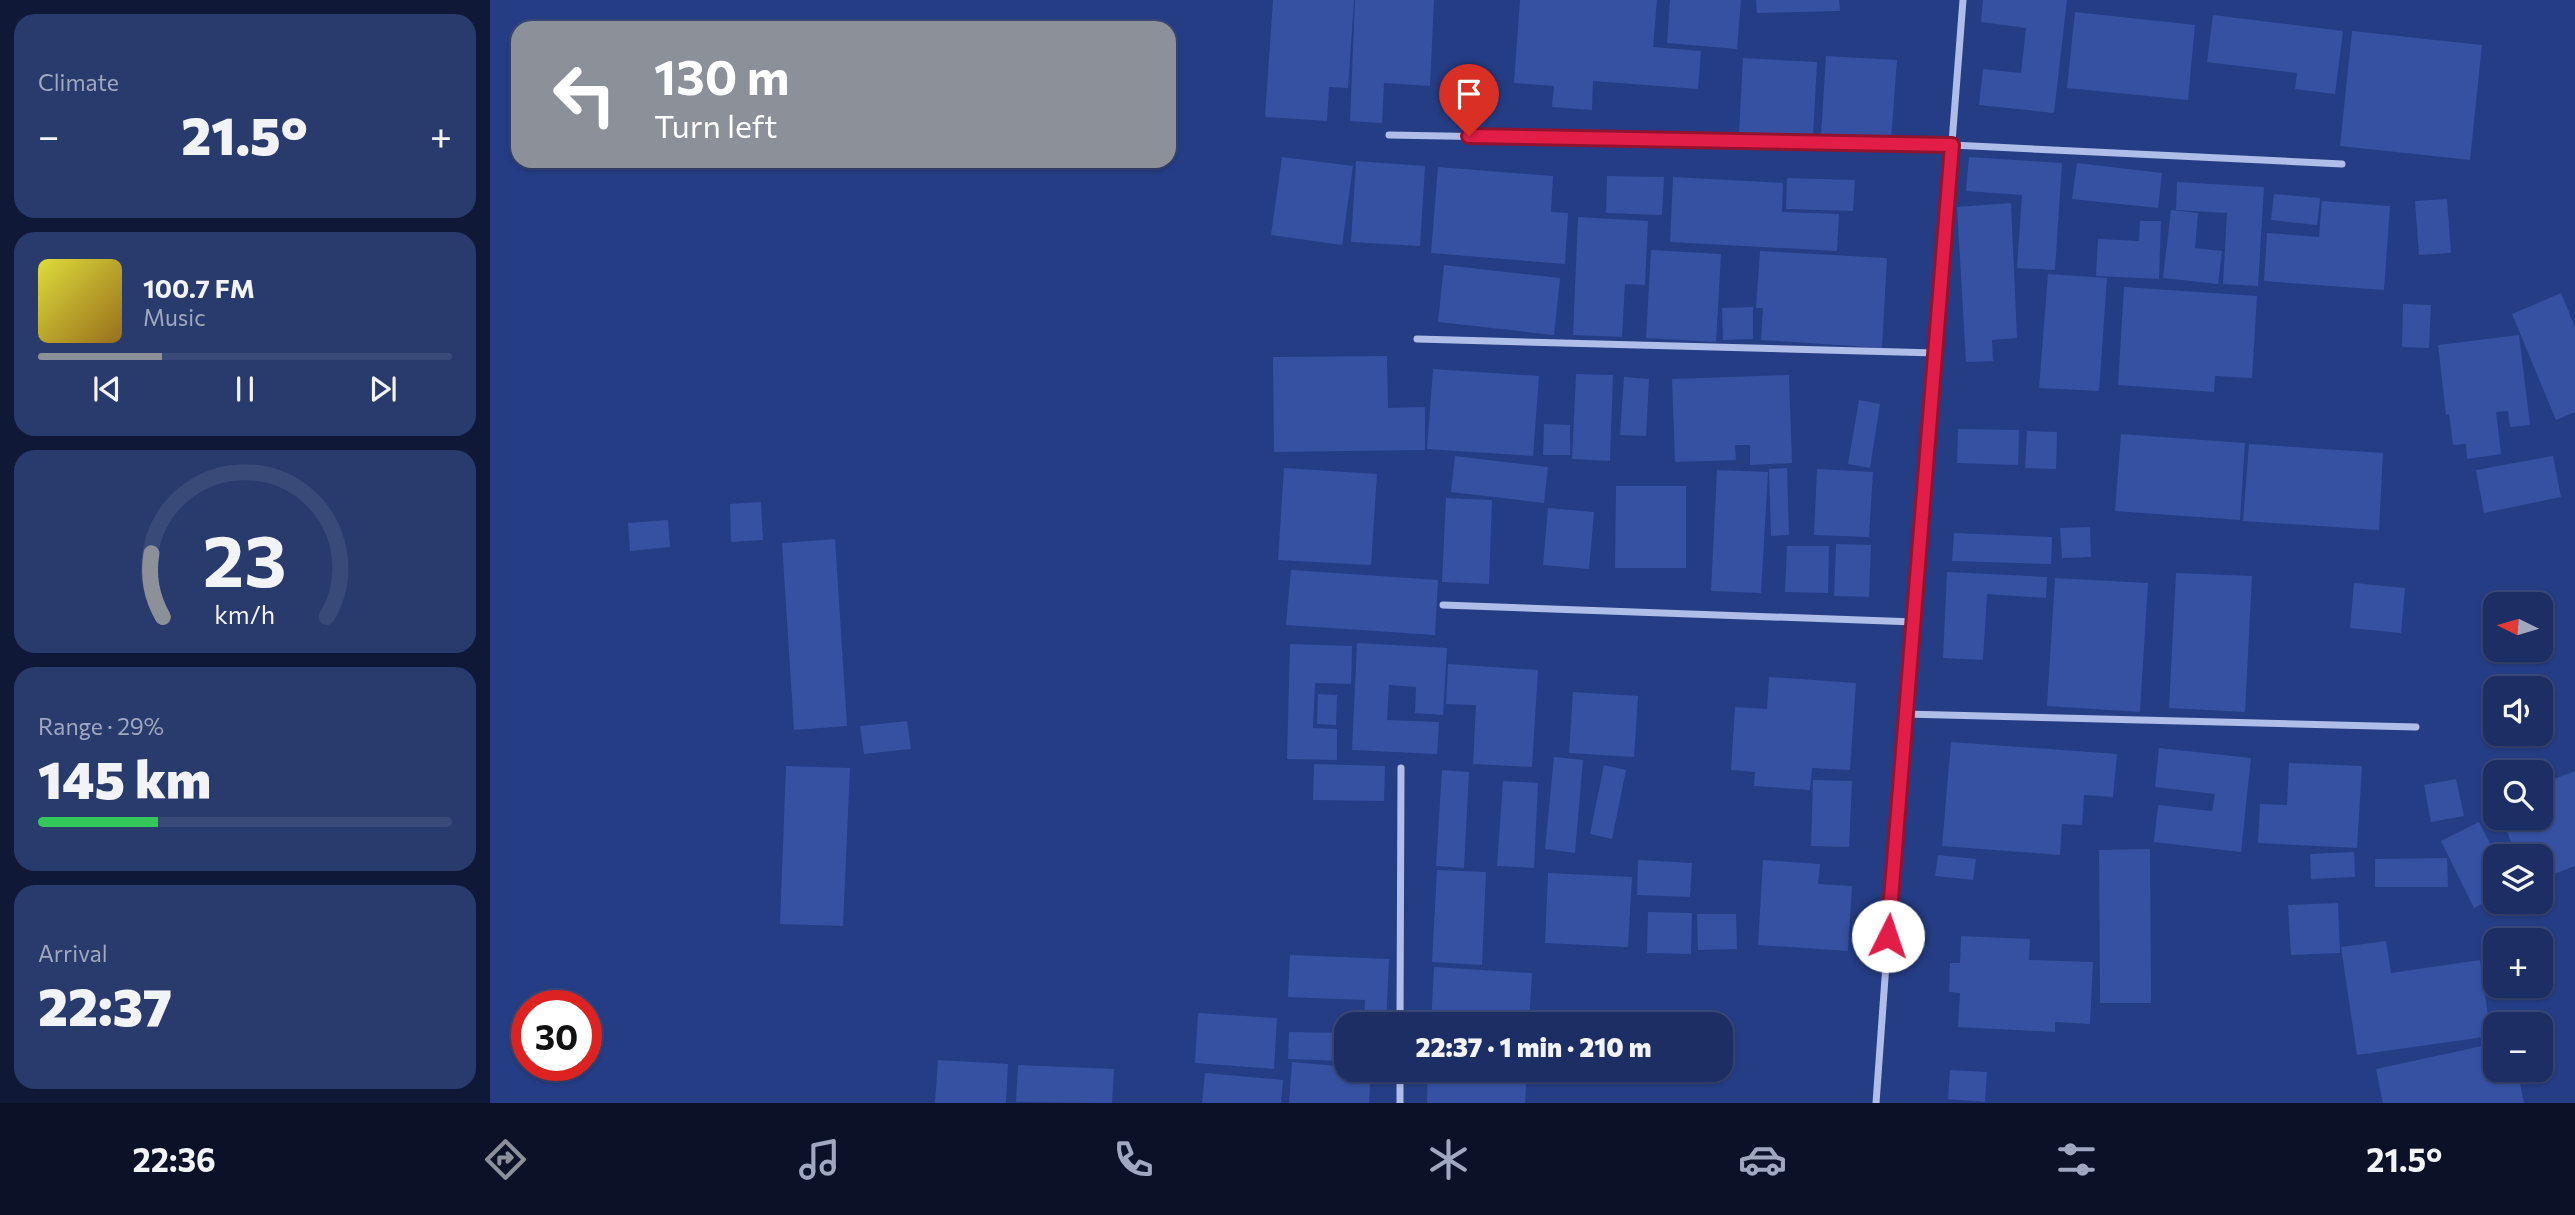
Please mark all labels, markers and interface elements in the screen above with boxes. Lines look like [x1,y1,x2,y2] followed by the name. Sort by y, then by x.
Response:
[654,45,789,105] text: 130 m
[539,49,630,140] icon: left
[1439,64,1499,136] pin
[38,68,119,96] text: Climate
[1450,75,1488,113] icon: arrive
[181,102,308,166] text: 21.5°
[654,105,778,145] text: Turn left
[38,111,60,158] text: −
[430,111,452,158] text: +
[143,272,255,303] text: 100.7 FM
[143,303,206,331] text: Music
[88,370,126,408] icon: previous
[226,370,264,408] icon: pause
[364,370,402,408] icon: next
[203,514,287,603] text: 23
[2483,592,2553,662] north arrow
[2483,592,2553,1082] map controls
[215,599,275,629] text: km/h
[2483,676,2553,746] button: sound
[38,712,164,740] text: Range · 29%
[38,746,211,810] text: 145 km
[2483,760,2553,830] button: search
[2483,844,2553,914] button: layers
[1851,899,1925,973] position arrow
[2483,928,2553,998] button: +
[38,939,108,967] text: Arrival
[38,973,172,1037] text: 22:37
[511,990,602,1081] speed limit sign: 30
[2483,1012,2553,1082] button: −
[1416,1031,1651,1062] text: 22:37 · 1 min · 210 m
[481,1135,530,1184] icon: directions
[795,1135,844,1184] icon: music
[1109,1135,1158,1184] icon: phone
[1424,1135,1473,1184] icon: climate
[1738,1135,1787,1184] icon: car
[2052,1135,2101,1184] icon: filters
[133,1139,216,1179] text: 22:36
[2366,1139,2442,1179] text: 21.5°

